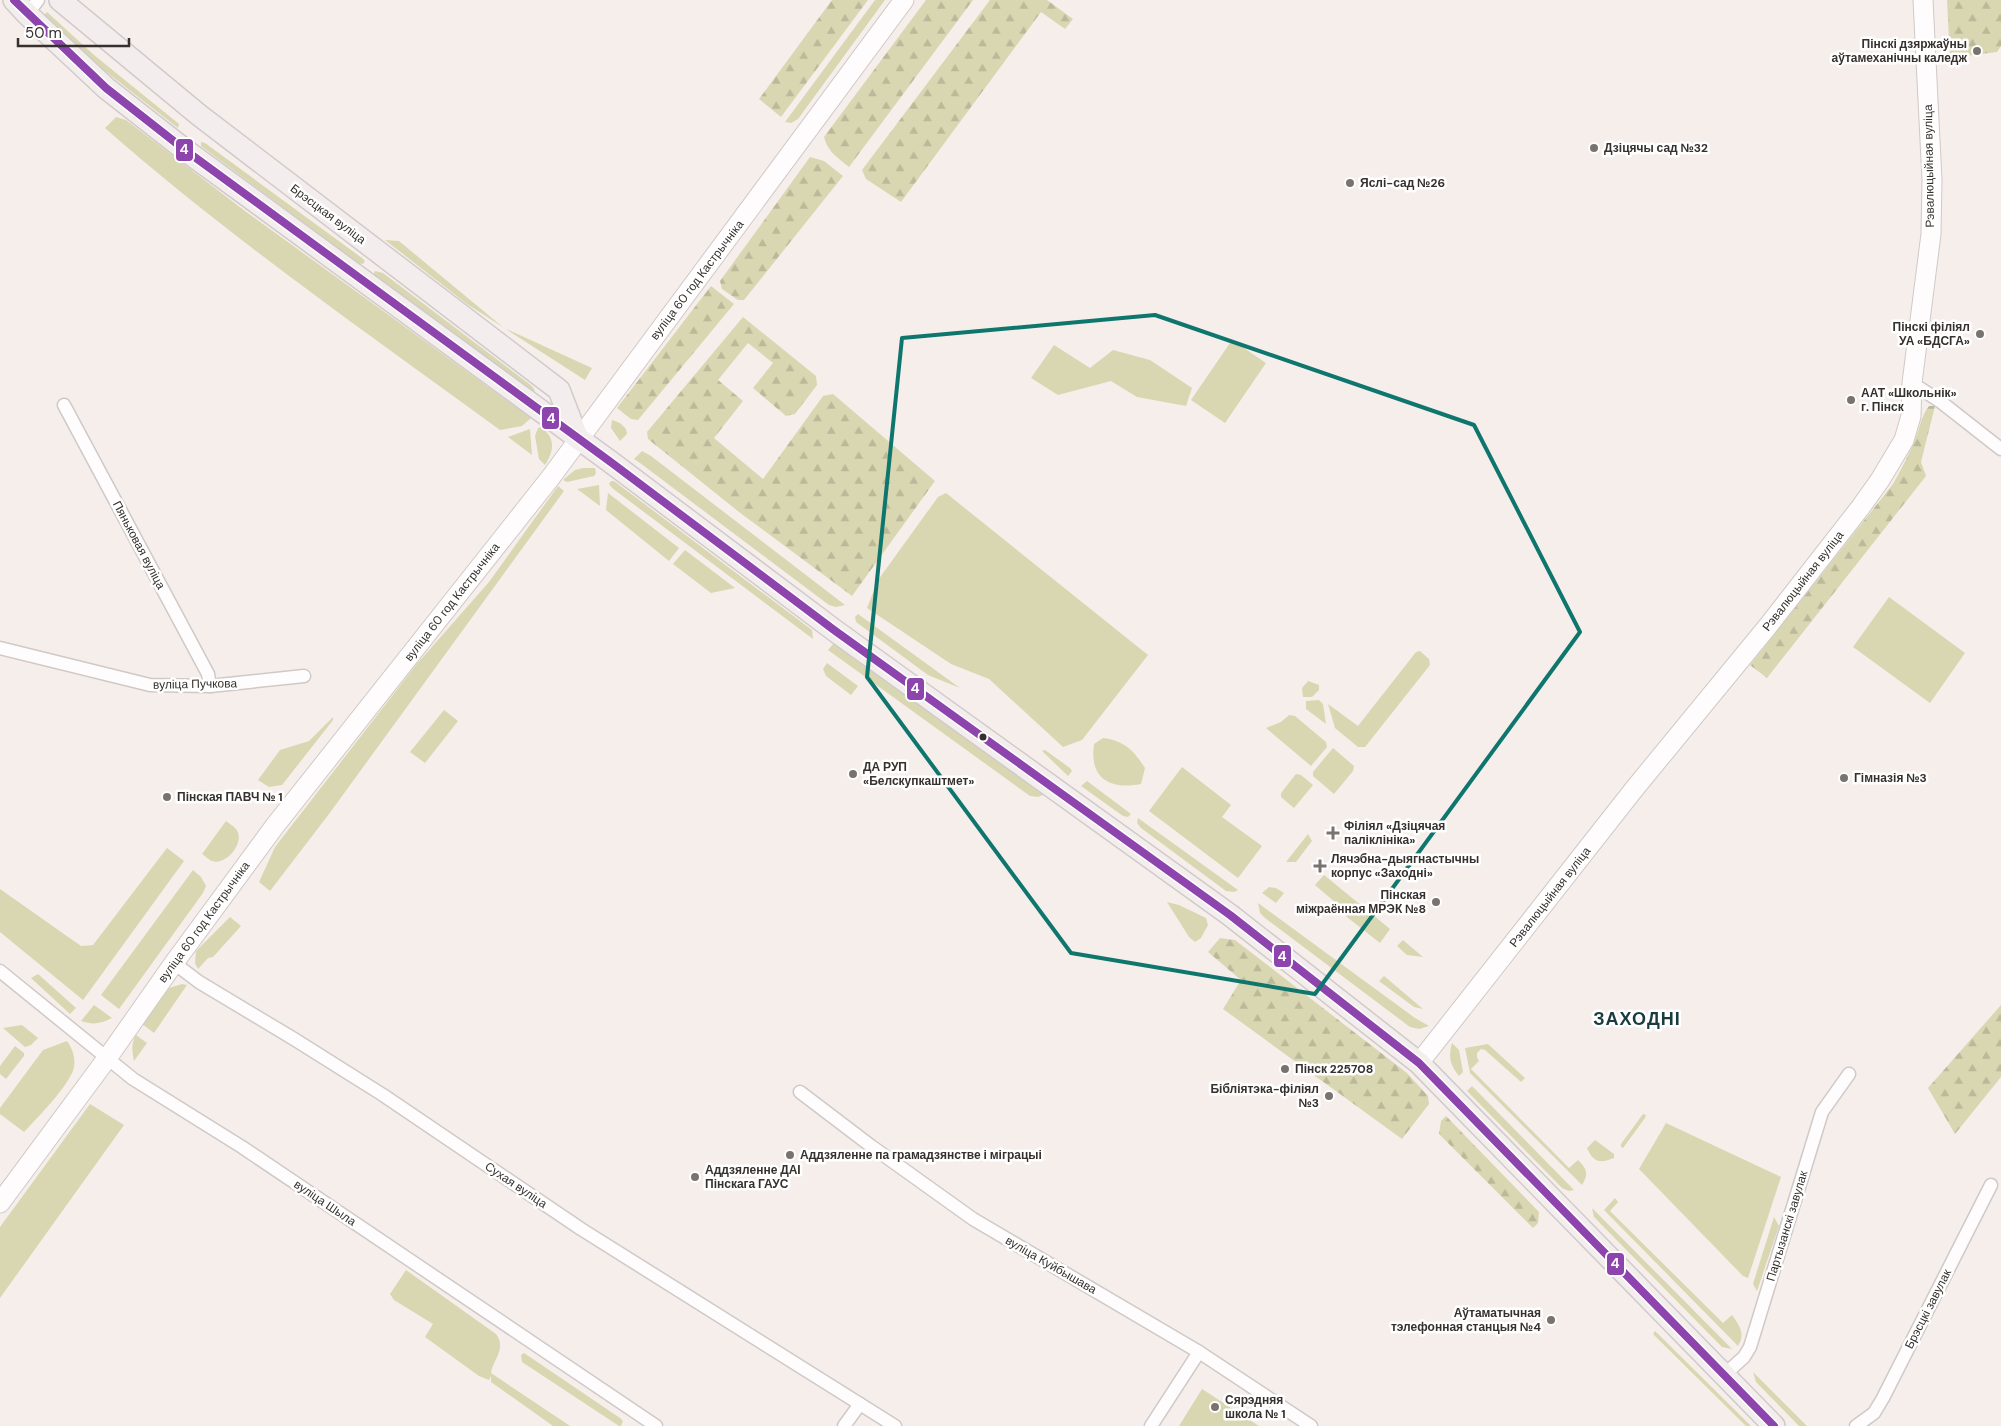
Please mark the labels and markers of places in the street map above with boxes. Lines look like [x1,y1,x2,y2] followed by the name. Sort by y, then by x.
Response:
[1832,36,1967,66] place label: Пінскі дзяржаўны аўтамеханічны каледж
[1971,45,1983,57] marker: Пінскі дзяржаўны аўтамеханічны каледж
[1604,140,1708,156] place label: Дзіцячы сад №32
[1588,142,1600,154] marker: Дзіцячы сад №32
[1360,175,1445,191] place label: Яслі-сад №26
[1344,177,1356,189] marker: Яслі-сад №26
[1893,319,1970,349] place label: Пінскі філіял УА «БДСГА»
[1974,328,1986,340] marker: Пінскі філіял УА «БДСГА»
[1861,385,1957,415] place label: ААТ «Школьнік» г. Пінск
[1845,394,1857,406] marker: ААТ «Школьнік» г. Пінск
[978,732,988,742] unlabelled marker
[863,759,975,789] place label: ДА РУП «Белскупкаштмет»
[847,768,859,780] marker: ДА РУП «Белскупкаштмет»
[1854,770,1927,786] place label: Гімназія №3
[1838,772,1850,784] marker: Гімназія №3
[177,789,283,805] place label: Пінская ПАВЧ № 1
[161,791,173,803] marker: Пінская ПАВЧ № 1
[1344,818,1445,848] place label: Філіял «Дзіцячая паліклініка»
[1326,826,1340,840] marker: Філіял «Дзіцячая паліклініка»
[1331,851,1479,881] place label: Лячэбна-дыягнастычны корпус «Заходні»
[1313,859,1327,873] marker: Лячэбна-дыягнастычны корпус «Заходні»
[1296,887,1426,917] place label: Пінская міжраённая МРЭК №8
[1430,896,1442,908] marker: Пінская міжраённая МРЭК №8
[1295,1061,1373,1077] place label: Пінск 225708
[1279,1063,1291,1075] marker: Пінск 225708
[1210,1081,1319,1111] place label: Бібліятэка-філіял №3
[1323,1090,1335,1102] marker: Бібліятэка-філіял №3
[800,1147,1042,1163] place label: Аддзяленне па грамадзянстве і міграцыі
[784,1149,796,1161] marker: Аддзяленне па грамадзянстве і міграцыі
[705,1162,801,1192] place label: Аддзяленне ДАІ Пінскага ГАУС
[689,1171,701,1183] marker: Аддзяленне ДАІ Пінскага ГАУС
[1391,1305,1541,1335] place label: Аўтаматычная тэлефонная станцыя №4
[1545,1314,1557,1326] marker: Аўтаматычная тэлефонная станцыя №4
[1225,1392,1286,1422] place label: Сярэдняя школа № 1
[1209,1401,1221,1413] marker: Сярэдняя школа № 1

